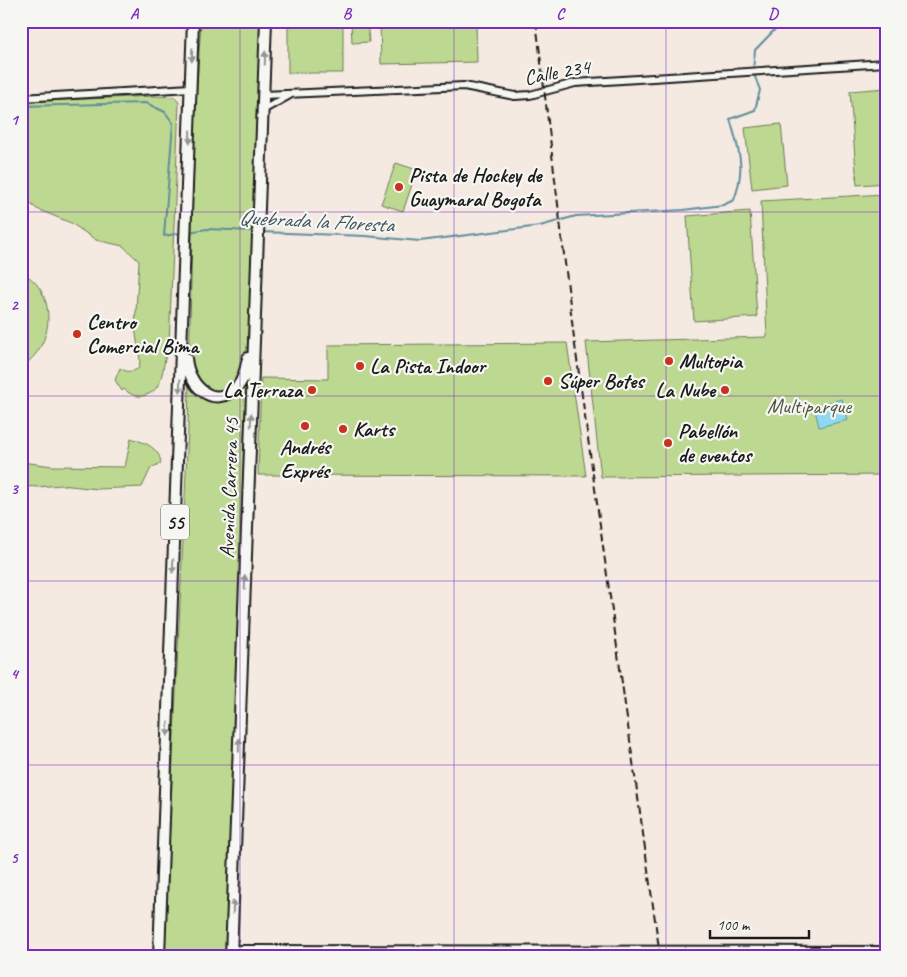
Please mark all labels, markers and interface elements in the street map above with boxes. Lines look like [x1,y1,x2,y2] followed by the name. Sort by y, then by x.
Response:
[130,4,140,24] text: A
[343,4,353,24] text: B
[556,4,566,24] text: C
[768,4,779,24] text: D
[188,47,196,63] one-way arrow
[262,50,270,66] one-way arrow
[522,53,594,91] street label: Calle 234
[10,110,19,130] text: 1
[185,129,193,145] one-way arrow
[409,162,544,212] place label: Pista de Hockey de Guaymaral Bogota
[393,181,405,193] marker: Pista de Hockey de Guaymaral Bogota
[238,203,396,239] water label: Quebrada la Floresta
[10,295,19,315] text: 2
[87,309,200,359] place label: Centro Comercial Bima
[71,328,83,340] marker: Centro Comercial Bima
[679,348,743,374] place label: Multopia
[370,353,487,379] place label: La Pista Indoor
[663,355,675,367] marker: Multopia
[354,360,366,372] marker: La Pista Indoor
[558,368,646,394] place label: Súper Botes
[542,375,554,387] marker: Súper Botes
[223,377,304,403] place label: La Terraza
[655,377,717,403] place label: La Nube
[176,379,184,395] one-way arrow
[306,384,318,396] marker: La Terraza
[719,384,731,396] marker: La Nube
[767,393,852,419] park label: Multiparque
[247,412,255,428] one-way arrow
[214,416,245,559] street label: Avenida Carrera 45
[353,416,397,442] place label: Karts
[678,418,754,468] place label: Pabellón de eventos
[299,420,311,432] marker: Andrés Exprés
[337,423,349,435] marker: Karts
[280,434,333,484] place label: Andrés Exprés
[662,437,674,449] marker: Pabellón de eventos
[10,479,19,499] text: 3
[161,504,189,540] road number: 55
[169,559,177,575] one-way arrow
[241,574,249,590] one-way arrow
[10,664,19,684] text: 4
[163,721,171,737] one-way arrow
[235,736,243,752] one-way arrow
[11,848,20,868] text: 5
[229,899,237,915] one-way arrow
[710,907,808,939] scale bar
[717,916,751,935] text: 100 m

